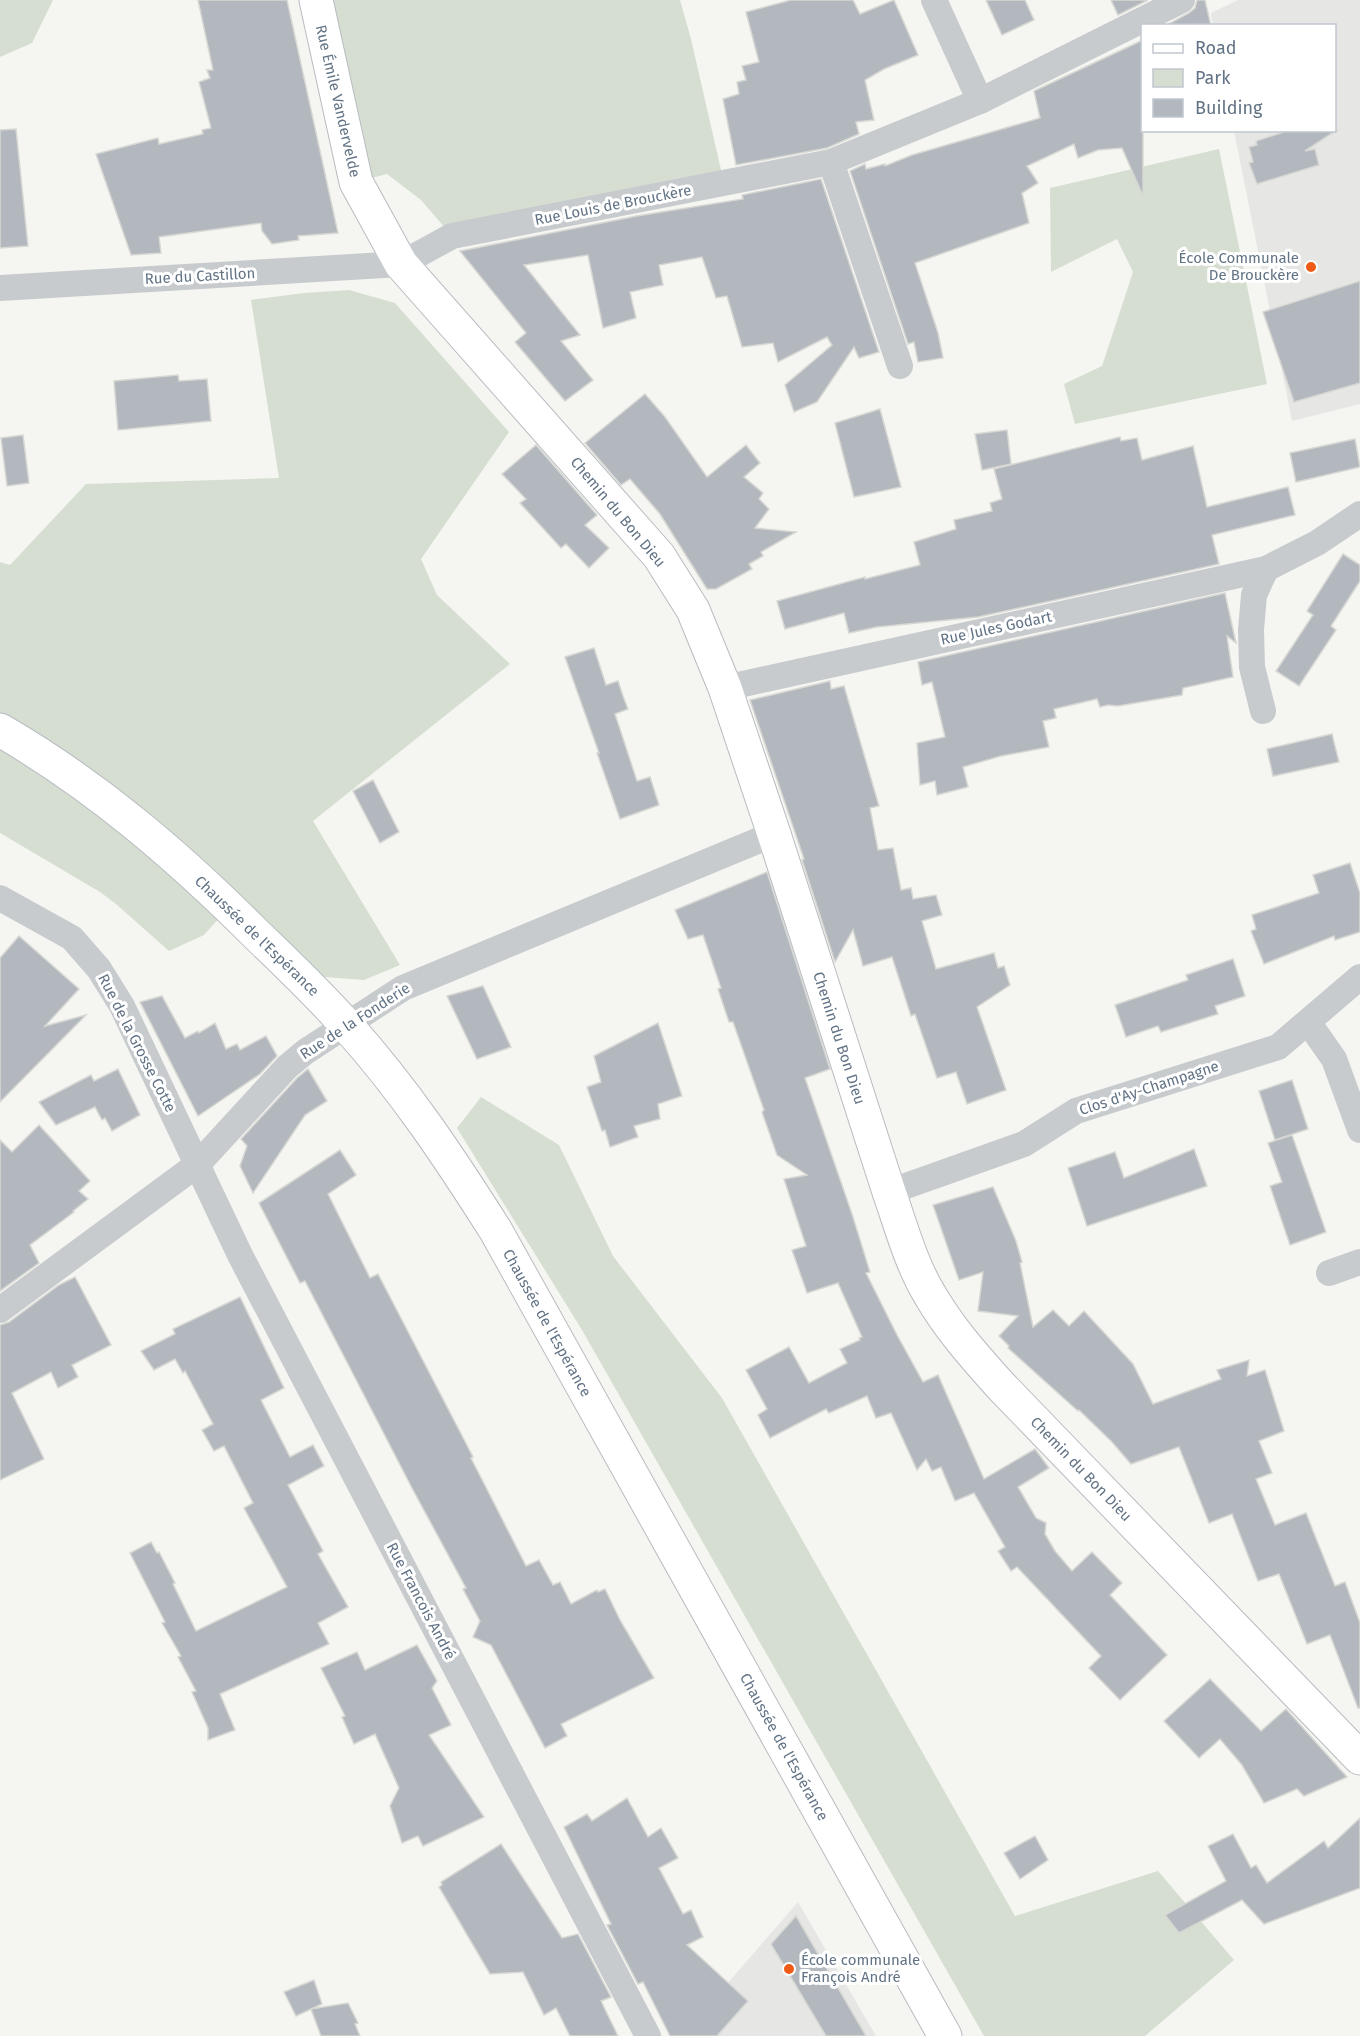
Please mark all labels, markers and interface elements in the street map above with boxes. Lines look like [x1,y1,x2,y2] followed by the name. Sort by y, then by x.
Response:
[312,23,364,179] street label: Rue Émile Vandervelde
[1141,24,1336,132] legend
[1195,37,1237,59] text: Road
[1195,67,1231,89] text: Park
[1195,97,1263,119] text: Building
[533,181,693,229] street label: Rue Louis de Brouckère
[1179,249,1299,284] place label: École Communale De Brouckère
[1304,260,1318,274] marker: École Communale De Brouckère
[144,264,256,288] street label: Rue du Castillon
[567,453,669,571] street label: Chemin du Bon Dieu
[939,607,1054,649] street label: Rue Jules Godart
[191,872,323,1000] street label: Chaussée de l'Espérance
[809,970,869,1106] street label: Chemin du Bon Dieu
[94,971,180,1115] street label: Rue de la Grosse Cotte
[297,979,413,1063] street label: Rue de la Fonderie
[1077,1057,1221,1119] street label: Clos d'Ay-Champagne
[499,1246,595,1400] street label: Chaussée de l'Espérance
[1027,1413,1135,1525] street label: Chemin du Bon Dieu
[383,1540,459,1662] street label: Rue Francois André
[736,1670,832,1824] street label: Chaussée de l'Espérance
[801,1951,920,1986] place label: École communale François André
[782,1962,796,1976] marker: École communale François André

